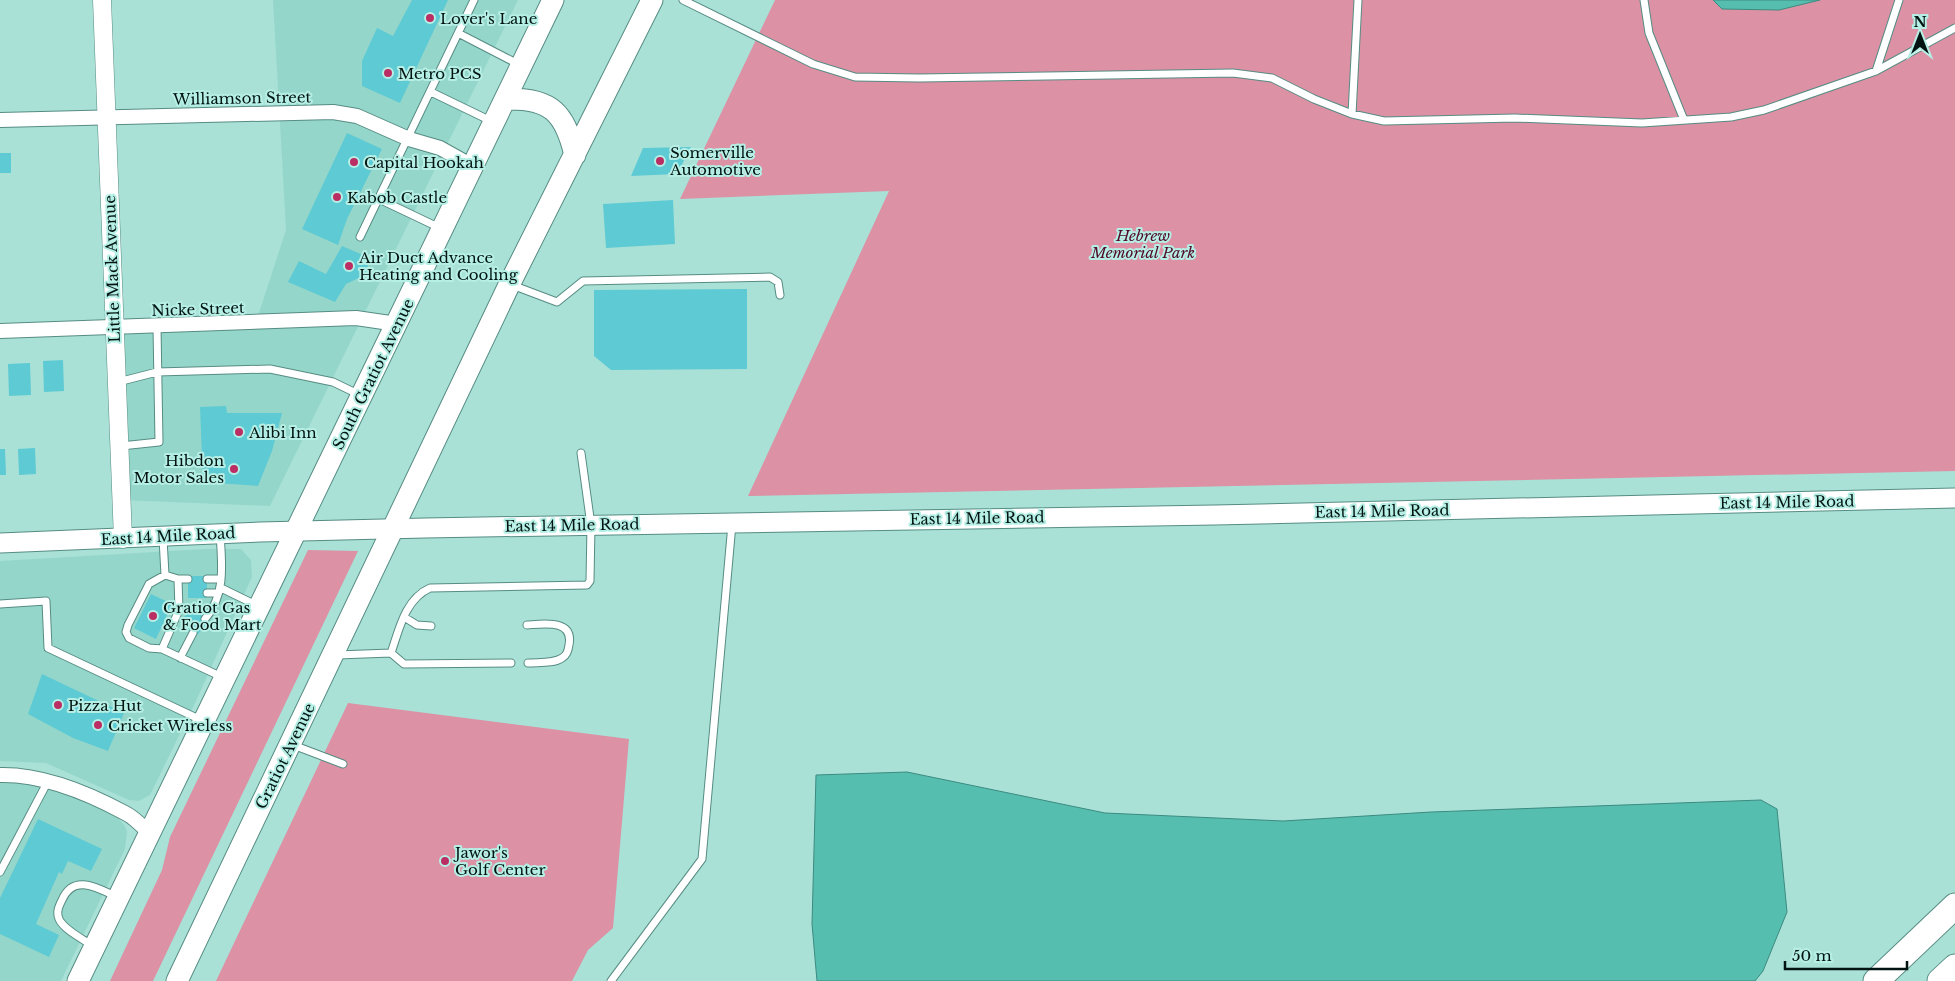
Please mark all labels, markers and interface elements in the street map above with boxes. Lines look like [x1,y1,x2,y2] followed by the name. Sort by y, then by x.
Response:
[440,9,537,28] place label: Lover's Lane
[1895,10,1945,60] north arrow
[424,12,436,24] marker: Lover's Lane
[1913,13,1927,31] text: N
[398,64,481,83] place label: Metro PCS
[382,67,394,79] marker: Metro PCS
[172,87,312,109] street label: Williamson Street
[669,143,761,179] place label: Somerville Automotive
[364,153,484,172] place label: Capital Hookah
[654,155,666,167] marker: Somerville Automotive
[348,156,360,168] marker: Capital Hookah
[347,188,447,207] place label: Kabob Castle
[331,191,343,203] marker: Kabob Castle
[100,195,124,343] street label: Little Mack Avenue
[1090,226,1195,262] park label: Hebrew Memorial Park
[358,248,519,284] place label: Air Duct Advance Heating and Cooling
[343,260,355,272] marker: Air Duct Advance Heating and Cooling
[328,295,418,453] street label: South Gratiot Avenue
[151,298,245,320] street label: Nicke Street
[248,423,317,442] place label: Alibi Inn
[233,426,245,438] marker: Alibi Inn
[133,451,224,487] place label: Hibdon Motor Sales
[228,463,240,475] marker: Hibdon Motor Sales
[1719,491,1855,513] street label: East 14 Mile Road
[1314,500,1450,522] street label: East 14 Mile Road
[909,507,1045,529] street label: East 14 Mile Road
[504,514,640,536] street label: East 14 Mile Road
[100,523,236,549] street label: East 14 Mile Road
[163,598,262,634] place label: Gratiot Gas & Food Mart
[147,610,159,622] marker: Gratiot Gas & Food Mart
[68,696,142,715] place label: Pizza Hut
[52,699,64,711] marker: Pizza Hut
[251,700,319,812] street label: Gratiot Avenue
[108,716,232,735] place label: Cricket Wireless
[92,719,104,731] marker: Cricket Wireless
[453,843,546,879] place label: Jawor's Golf Center
[439,855,451,867] marker: Jawor's Golf Center
[1785,938,1908,970] scale bar
[1792,946,1832,965] text: 50 m

